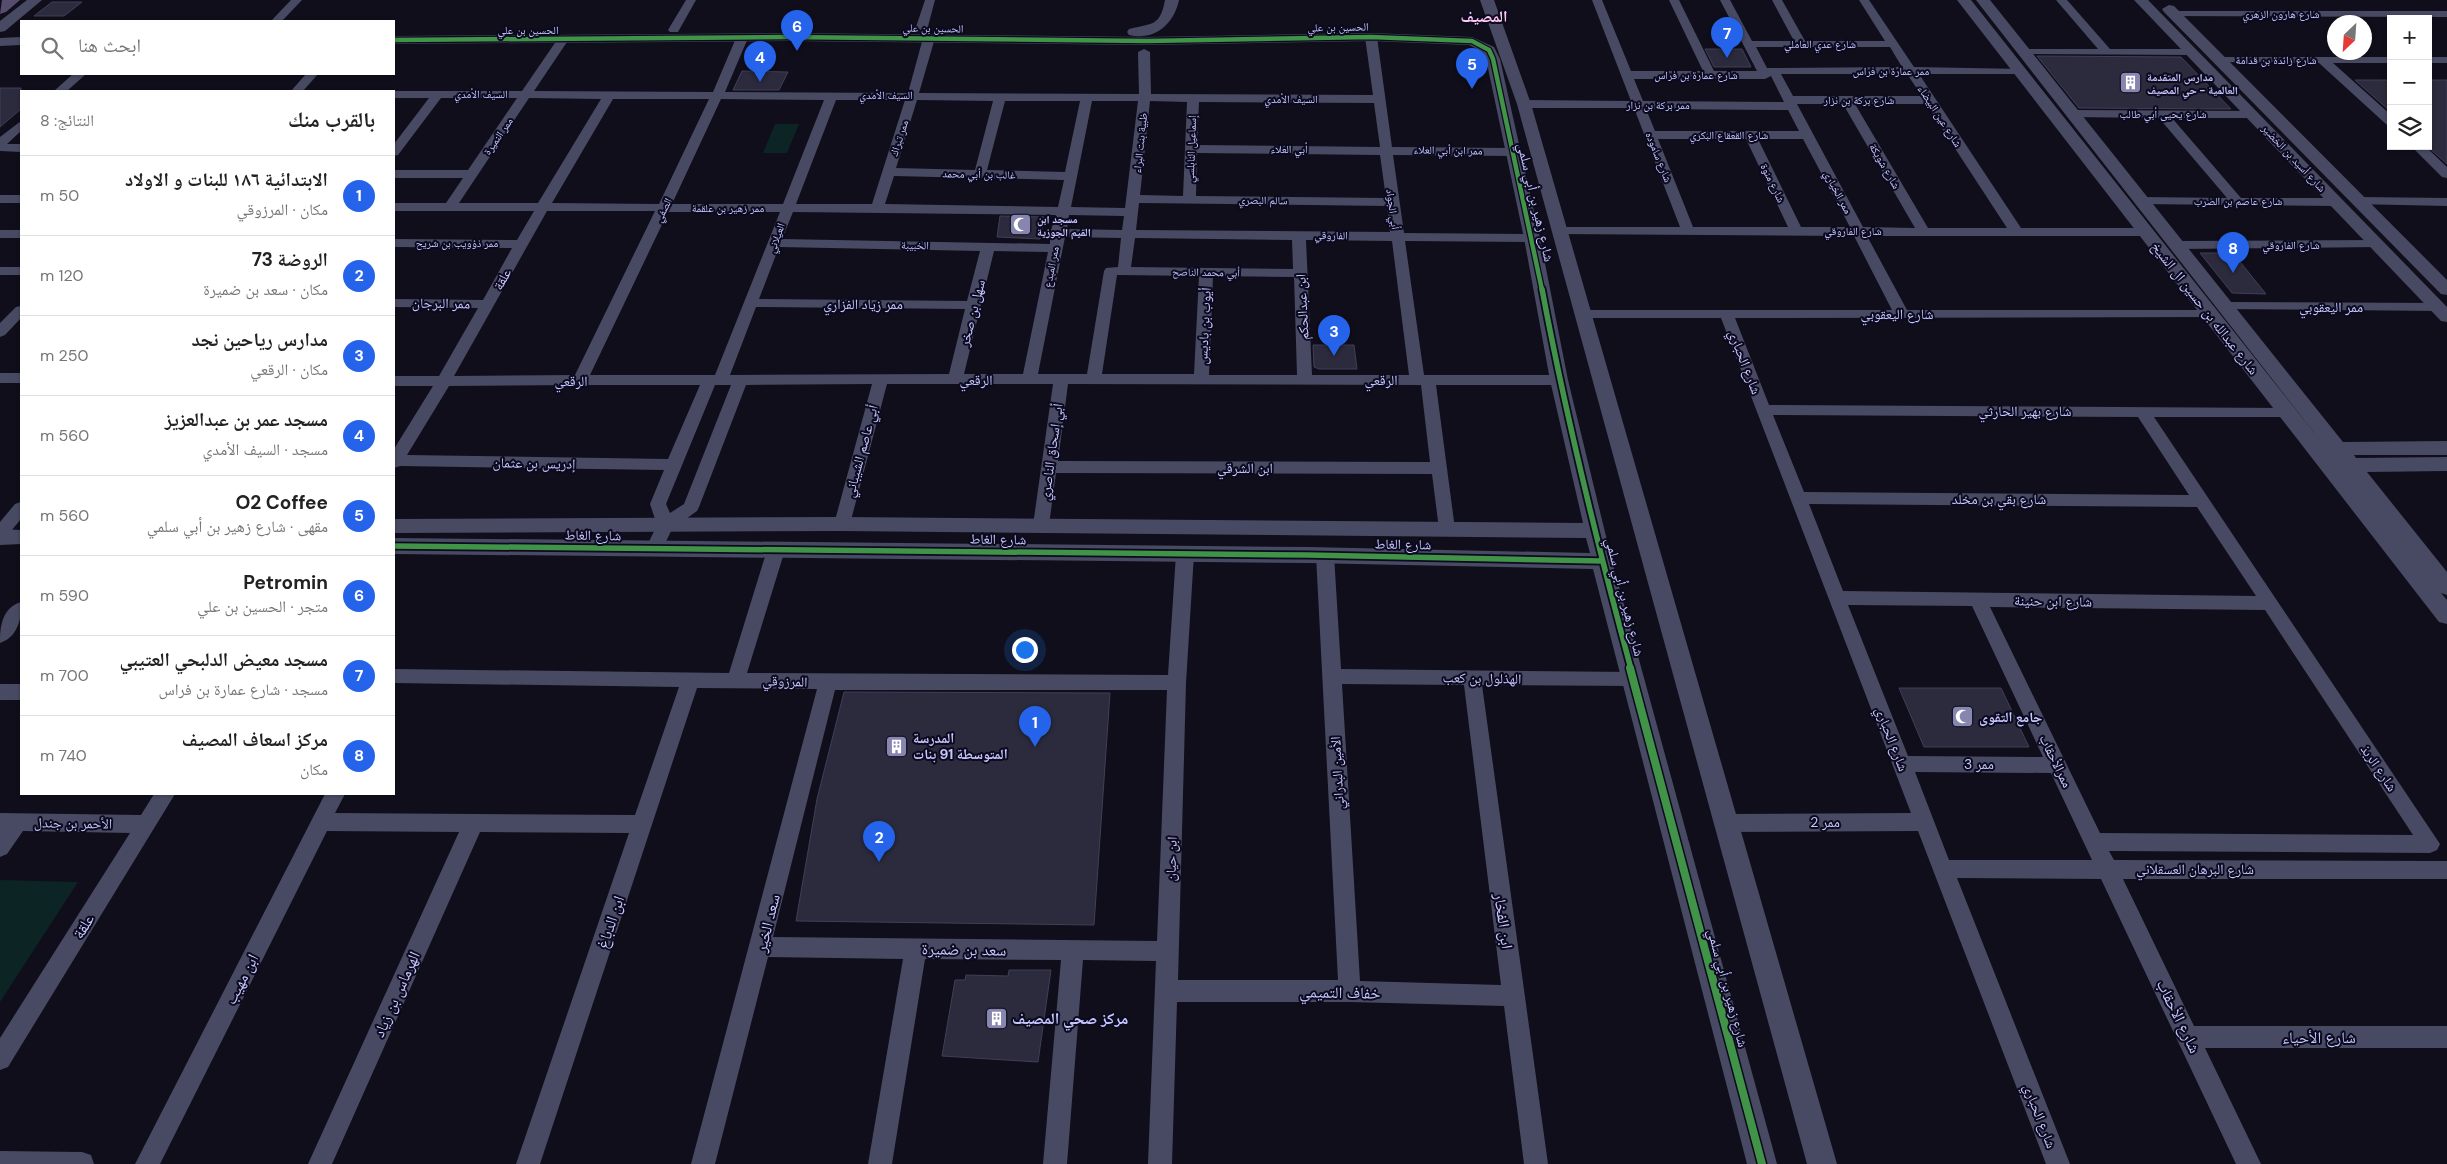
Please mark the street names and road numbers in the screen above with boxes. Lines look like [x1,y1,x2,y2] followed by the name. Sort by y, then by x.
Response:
[2242,7,2320,23] street label: شارع هارون الزهري
[1307,19,1369,36] street label: الحسين بن علي
[902,20,964,37] street label: الحسين بن علي
[497,23,559,39] street label: الحسين بن علي
[1784,37,1856,53] street label: شارع عدي العاملي
[2235,53,2317,67] street label: شارع زائدة بن قدامة
[1853,64,1929,78] street label: ممر عمارة بن فراس
[1654,68,1738,82] street label: شارع عمارة بن فراس
[1915,82,1965,150] street label: شارع عين البيضاء
[454,87,508,103] street label: السيف الأمدي
[859,88,913,104] street label: السيف الأمدي
[1264,92,1318,108] street label: السيف الأمدي
[1823,93,1894,107] street label: شارع بركة بن نزار
[1625,98,1690,112] street label: ممر بركة بن نزار
[2120,107,2206,123] street label: شارع يحيى أبي طالب
[1130,112,1150,174] street label: ظبية بنت البراء
[480,115,516,157] street label: ممر النميرة
[1183,115,1201,183] street label: إسماعيل النابلسي
[887,118,911,158] street label: ممر تبراك
[2258,121,2329,195] street label: شارع أسيد بن الخضير
[1690,128,1768,144] street label: شارع القعقاع البكري
[1643,130,1675,184] street label: شارع ساموده
[1511,141,1558,264] street label: شارع زهير بن أبي سلمي
[1866,141,1904,191] street label: شارع شويكة
[1270,142,1308,158] street label: أبي العلاء
[1413,142,1483,159] street label: ممر ابن أبي العلاء
[1758,161,1788,205] street label: شارع منوة
[942,166,1016,183] street label: غالب بن أبي محمد
[1819,168,1855,217] street label: ممر الخياري
[1381,188,1403,230] street label: أبي الجواد
[1238,193,1288,209] street label: سالم البصري
[2194,194,2282,209] street label: شارع عاصم بن الضرب
[651,196,676,225] street label: الصفي
[692,201,764,215] street label: ممر زهير بن علقمة
[764,221,790,255] street label: العيلاني
[1824,224,1882,240] street label: شارع الفاروقي
[1314,228,1348,244] street label: الفاروقي
[416,236,498,250] street label: ممر ذؤويب بن شريح
[901,238,929,252] street label: الخبيبة
[2147,238,2263,379] street label: شارع عبدالله بن حسين ال الشيخ
[2262,238,2320,254] street label: شارع الفاروقي
[1040,245,1062,289] street label: ممر المبدع
[1172,264,1240,281] street label: أبي محمد الناصح
[489,265,515,293] street label: علقة
[1291,273,1314,341] street label: ابن عبدالحكم
[955,278,989,349] street label: سهل بن صخر
[1193,287,1215,365] street label: أيوب بن باديس
[412,293,470,313] street label: ممر البرجان
[823,295,903,316] street label: ممر زياد الفزاري
[2299,298,2363,319] street label: ممر اليعقوبي
[1861,305,1933,326] street label: شارع اليعقوبي
[1722,327,1766,398] street label: شارع الحباري
[959,371,993,392] street label: الرقعي
[1364,371,1398,392] street label: الرقعي
[554,372,588,393] street label: الرقعي
[1035,402,1069,502] street label: أبي إسحاق الناصري
[1979,402,2071,423] street label: شارع بهير الحارثي
[840,403,884,500] street label: أبي عاصم الشيباني
[492,453,576,473] street label: إدريس بن عثمان
[1217,459,1273,480] street label: ابن الشرقي
[1952,490,2046,511] street label: شارع بقي بن مخلد
[564,526,622,545] street label: شارع الغاط
[969,530,1027,549] street label: شارع الغاط
[1374,535,1432,554] street label: شارع الغاط
[1599,536,1648,659] street label: شارع زهير بن أبي سلمي
[2014,591,2092,612] street label: شارع ابن حنينة
[1443,668,1521,688] street label: الهذلول بن كعب
[762,671,808,693] street label: المرزوقي
[1869,704,1913,775] street label: شارع الحباري
[2035,731,2077,791] street label: ممرالأحقاب
[1326,736,1350,810] street label: الأمين البدراني
[2356,741,2401,795] street label: شارع الربذ
[1964,755,1994,773] street label: ممر 3
[34,813,112,833] street label: الأحمر بن جندل
[1810,813,1840,831] street label: ممر 2
[1161,836,1181,882] street label: ابن حيان
[2136,860,2254,881] street label: شارع البرهان العسقلاني
[1489,891,1518,950] street label: ابن الفخار
[750,892,785,955] street label: سعد الخير
[592,893,629,951] street label: ابن الدباغ
[68,910,99,943] street label: علقة
[1701,927,1752,1050] street label: شارع زهير بن أبي سلمي
[921,938,1007,961] street label: سعد بن ضميرة
[368,948,425,1040] street label: الهرماس بن زياد
[220,950,263,1008] street label: ابن مهيب
[2152,976,2205,1057] street label: شارع الأحقاب
[1299,981,1381,1006] street label: خفاف التميمي
[2282,1027,2356,1048] street label: شارع الأحياء
[2017,1081,2061,1152] street label: شارع الحباري

